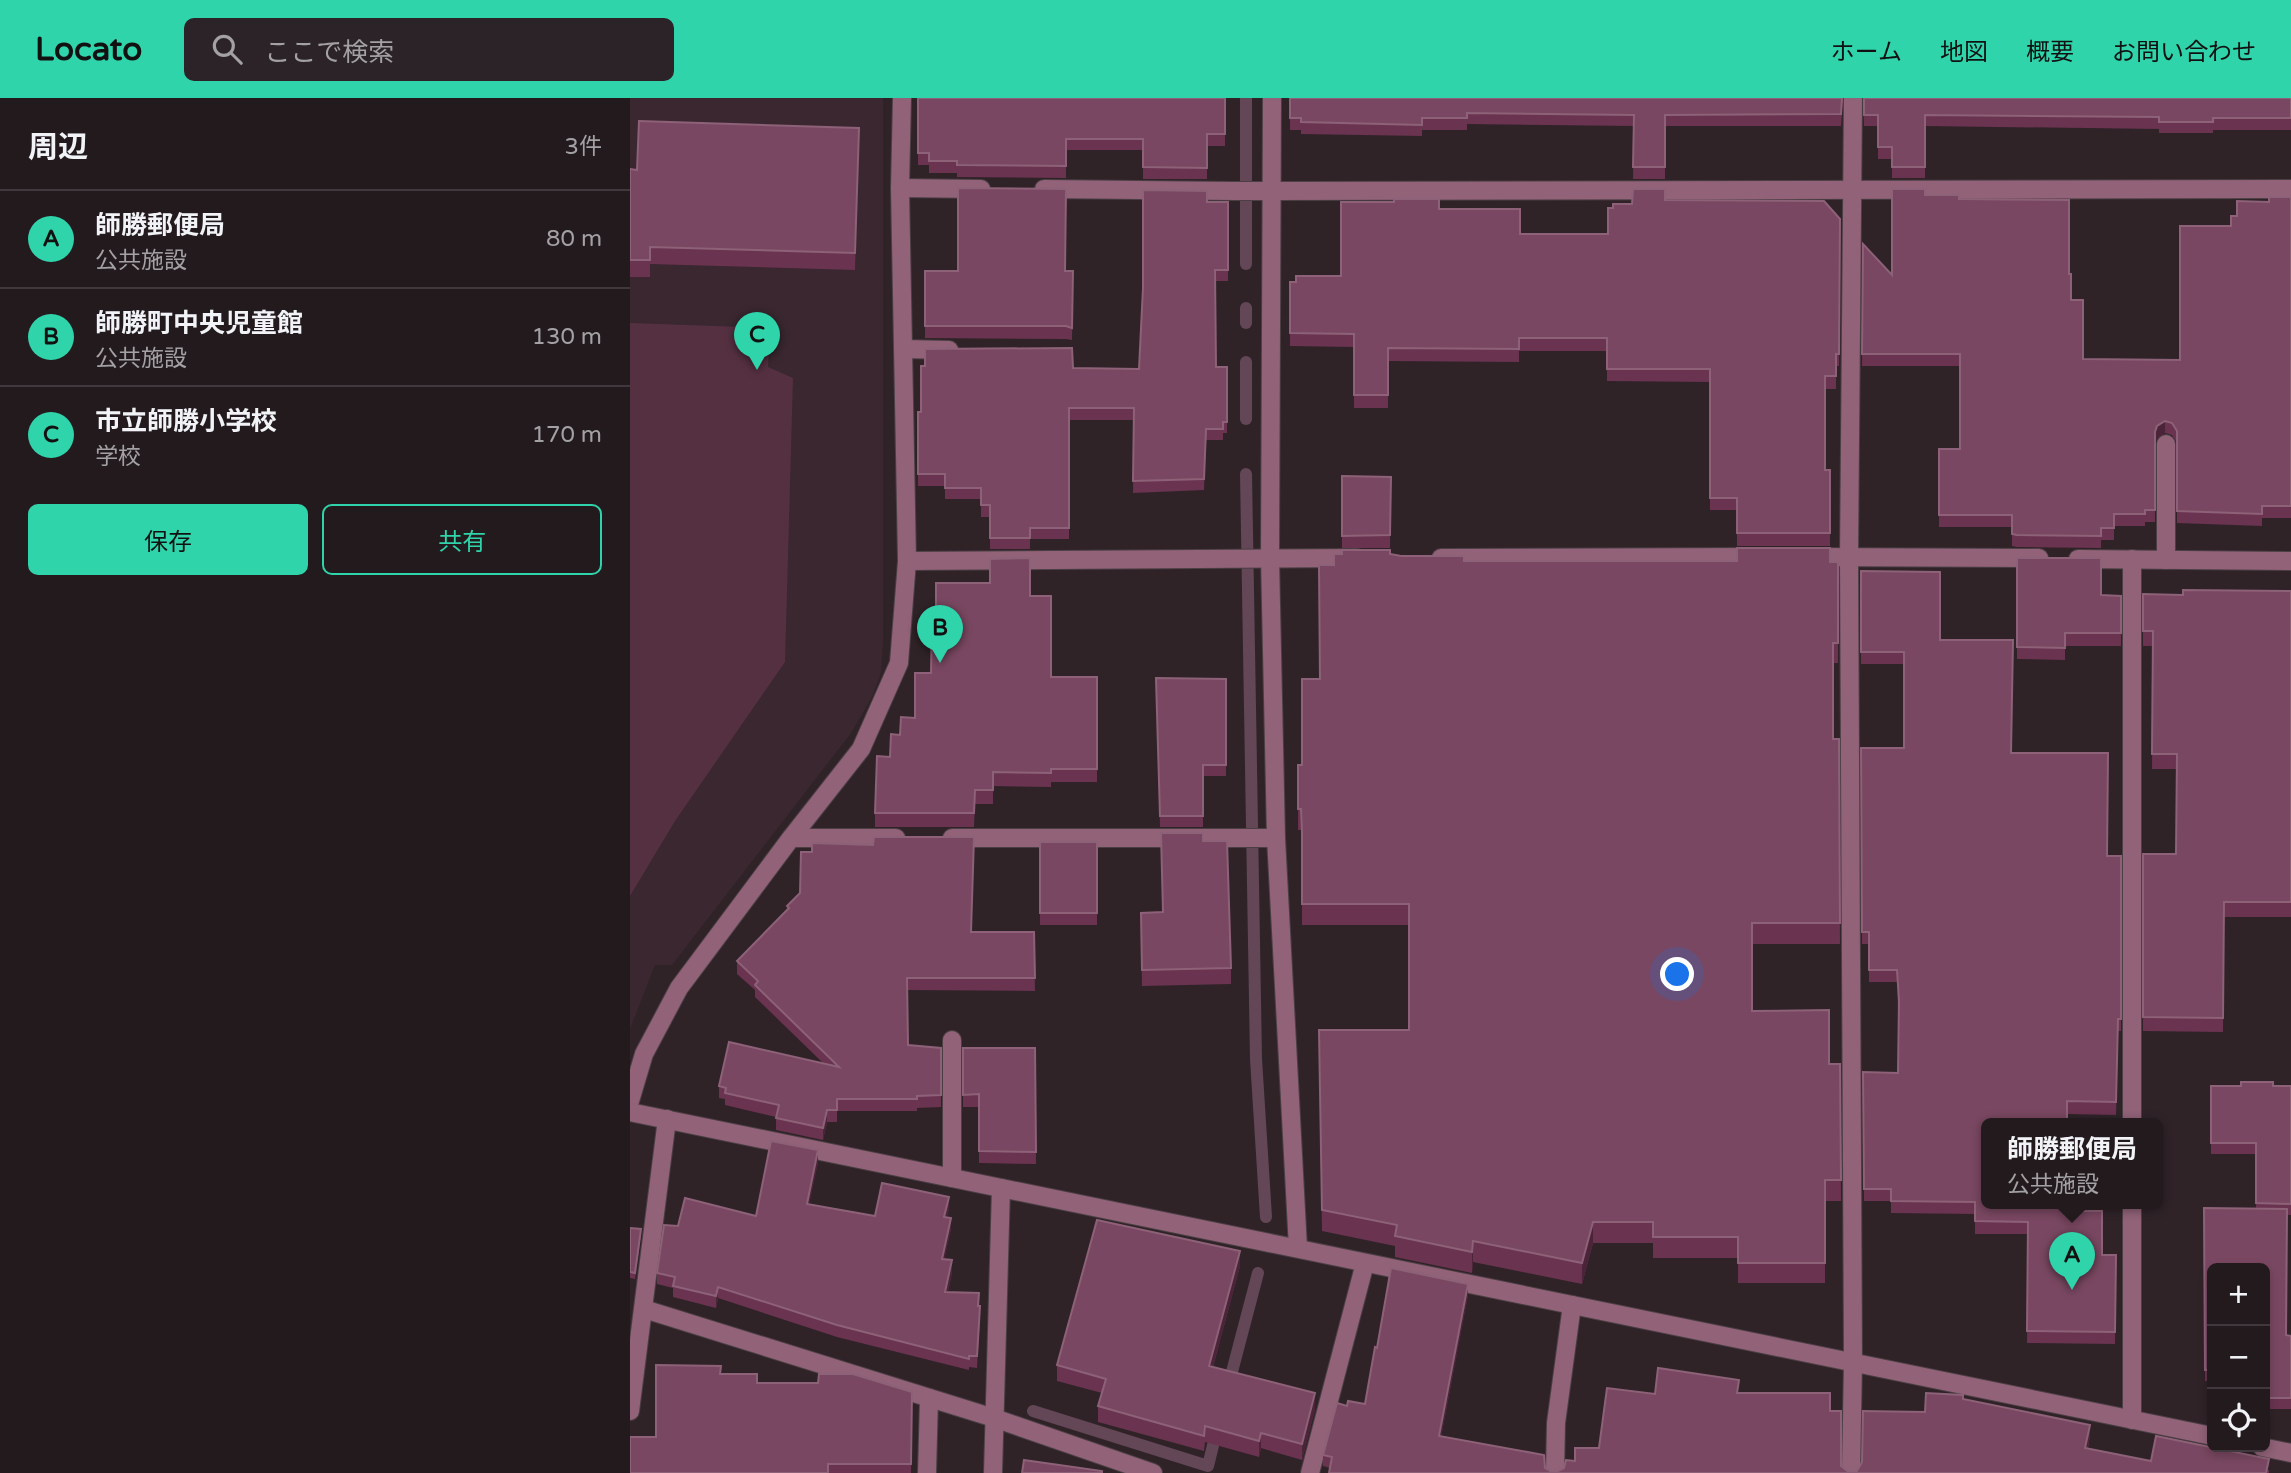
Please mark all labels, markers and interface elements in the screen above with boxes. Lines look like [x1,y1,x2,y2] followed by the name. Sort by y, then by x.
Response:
[184,18,674,81] search box
[35,30,142,69] text: Locato
[208,30,246,68] icon: search
[264,37,394,68] text: ここで検索
[1831,38,1902,67] text: ホーム
[1940,38,1988,67] text: 地図
[2026,38,2074,67] text: 概要
[2112,38,2256,67] text: お問い合わせ
[28,129,88,166] text: 周辺
[565,133,602,161] text: 3件
[95,210,225,241] text: 師勝郵便局
[42,225,60,253] text: A
[546,225,602,253] text: 80 m
[95,247,187,275] text: 公共施設
[95,308,303,339] text: 師勝町中央児童館
[734,312,780,370] pin: C
[43,323,59,351] text: B
[532,323,602,351] text: 130 m
[95,345,187,373] text: 公共施設
[95,406,277,437] text: 市立師勝小学校
[43,421,59,449] text: C
[532,421,602,449] text: 170 m
[95,443,141,471] text: 学校
[28,504,308,575] button: 保存
[322,504,602,575] button: 共有
[917,605,963,663] pin: B
[1660,957,1694,991] your location
[1981,1118,2163,1209] popup
[2007,1134,2137,1165] text: 師勝郵便局
[2007,1171,2099,1199] text: 公共施設
[2049,1232,2095,1290] pin: A
[2207,1263,2270,1452] map controls
[2207,1263,2270,1326] button: +
[2207,1326,2270,1389] button: −
[2207,1389,2270,1452] button: locate

